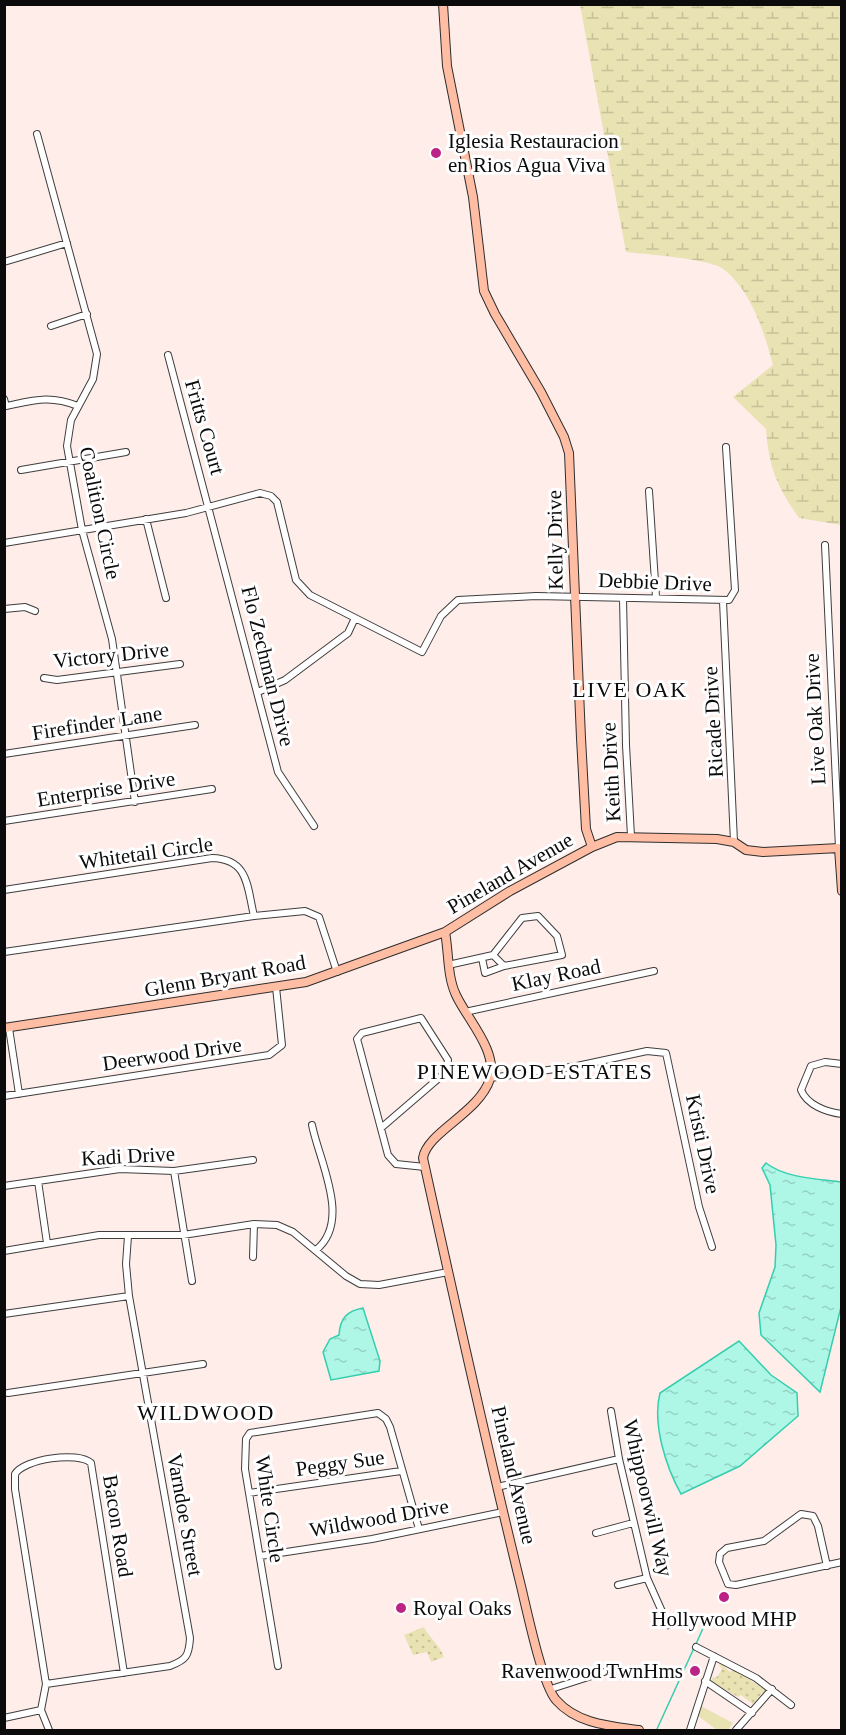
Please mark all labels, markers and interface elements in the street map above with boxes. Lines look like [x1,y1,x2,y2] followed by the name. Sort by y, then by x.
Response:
[448,129,619,177] place label: Iglesia Restauracion en Rios Agua Viva
[429,146,443,160] marker: Iglesia Restauracion en Rios Agua Viva
[180,377,230,477] street label: Fritts Court
[74,445,126,581] street label: Coalition Circle
[542,490,568,590] street label: Kelly Drive
[598,568,712,596] street label: Debbie Drive
[236,583,300,749] street label: Flo Zechman Drive
[52,637,170,673] street label: Victory Drive
[800,653,830,785] street label: Live Oak Drive
[698,666,728,778] street label: Ricade Drive
[572,677,688,702] district label: LIVE OAK
[30,701,164,745] street label: Firefinder Lane
[596,722,626,822] street label: Keith Drive
[35,766,177,812] street label: Enterprise Drive
[443,827,577,919] street label: Pineland Avenue
[78,832,214,874] street label: Whitetail Circle
[143,950,308,1002] street label: Glenn Bryant Road
[509,954,603,996] street label: Klay Road
[101,1032,243,1076] street label: Deerwood Drive
[417,1059,653,1084] district label: PINEWOOD ESTATES
[681,1092,725,1196] street label: Kristi Drive
[80,1142,176,1170] street label: Kadi Drive
[137,1400,275,1425] district label: WILDWOOD
[486,1403,542,1547] street label: Pineland Avenue
[618,1417,678,1579] street label: Whippoorwill Way
[294,1445,386,1481] street label: Peggy Sue
[162,1452,208,1578] street label: Varndoe Street
[251,1454,289,1564] street label: White Circle
[98,1473,138,1579] street label: Bacon Road
[308,1494,450,1542] street label: Wildwood Drive
[717,1590,731,1604] marker: Hollywood MHP
[413,1596,512,1620] place label: Royal Oaks
[394,1601,408,1615] marker: Royal Oaks
[651,1607,797,1631] place label: Hollywood MHP
[501,1659,683,1683] place label: Ravenwood TwnHms
[688,1664,702,1678] marker: Ravenwood TwnHms

